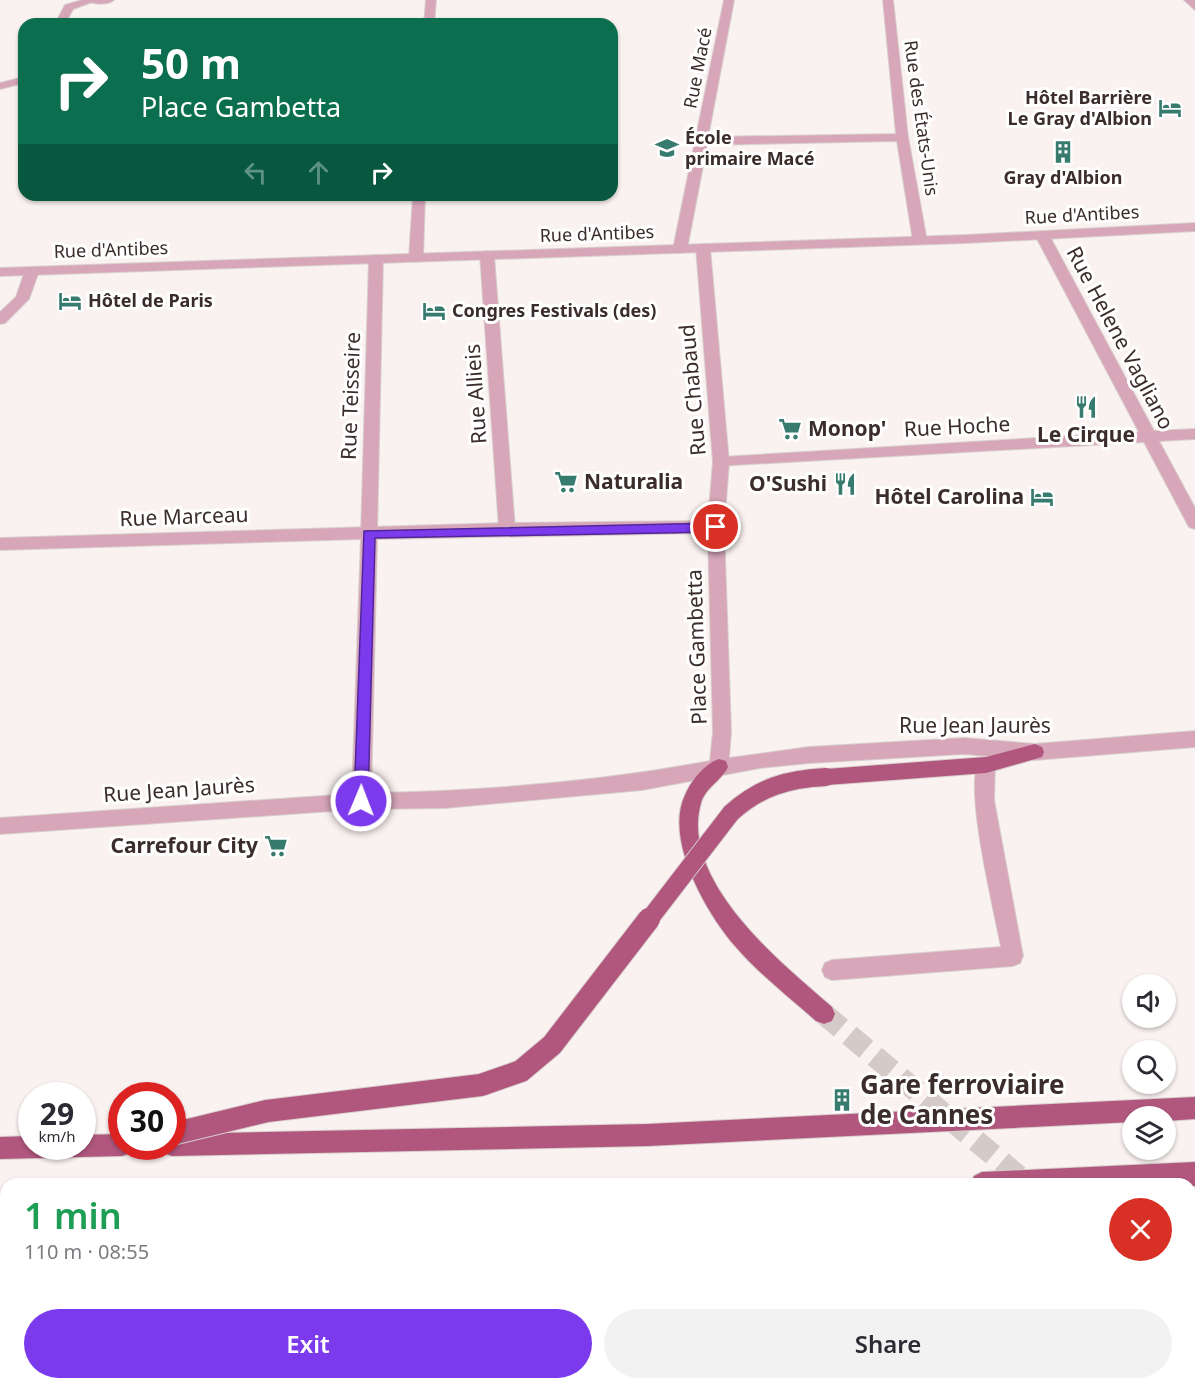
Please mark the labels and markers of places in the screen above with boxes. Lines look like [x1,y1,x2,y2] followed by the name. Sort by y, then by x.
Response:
[1008,85,1152,130] place label: Hôtel Barrière Le Gray d'Albion
[1157,95,1183,121] hotel icon: Hôtel Barrière Le Gray d'Albion
[685,125,814,170] place label: École primaire Macé
[654,135,680,161] school or university icon: École primaire Macé
[1050,139,1076,165] building icon: Gray d'Albion
[1004,165,1122,189] place label: Gray d'Albion
[57,288,83,314] hotel icon: Hôtel de Paris
[88,288,213,312] place label: Hôtel de Paris
[421,298,447,324] hotel icon: Congres Festivals (des)
[452,298,656,322] place label: Congres Festivals (des)
[1073,394,1099,420] restaurant icon: Le Cirque
[808,414,886,442] place label: Monop'
[777,416,803,442] supermarket icon: Monop'
[1037,420,1135,448] place label: Le Cirque
[584,467,683,495] place label: Naturalia
[553,469,579,495] supermarket icon: Naturalia
[749,469,827,497] place label: O'Sushi
[832,471,858,497] restaurant icon: O'Sushi
[875,482,1024,510] place label: Hôtel Carolina
[1029,484,1055,510] hotel icon: Hôtel Carolina
[690,501,741,552] pin
[110,831,258,859] place label: Carrefour City
[263,833,289,859] supermarket icon: Carrefour City
[860,1066,1064,1132] place label: Gare ferroviaire de Cannes
[829,1087,855,1113] building icon: Gare ferroviaire de Cannes

